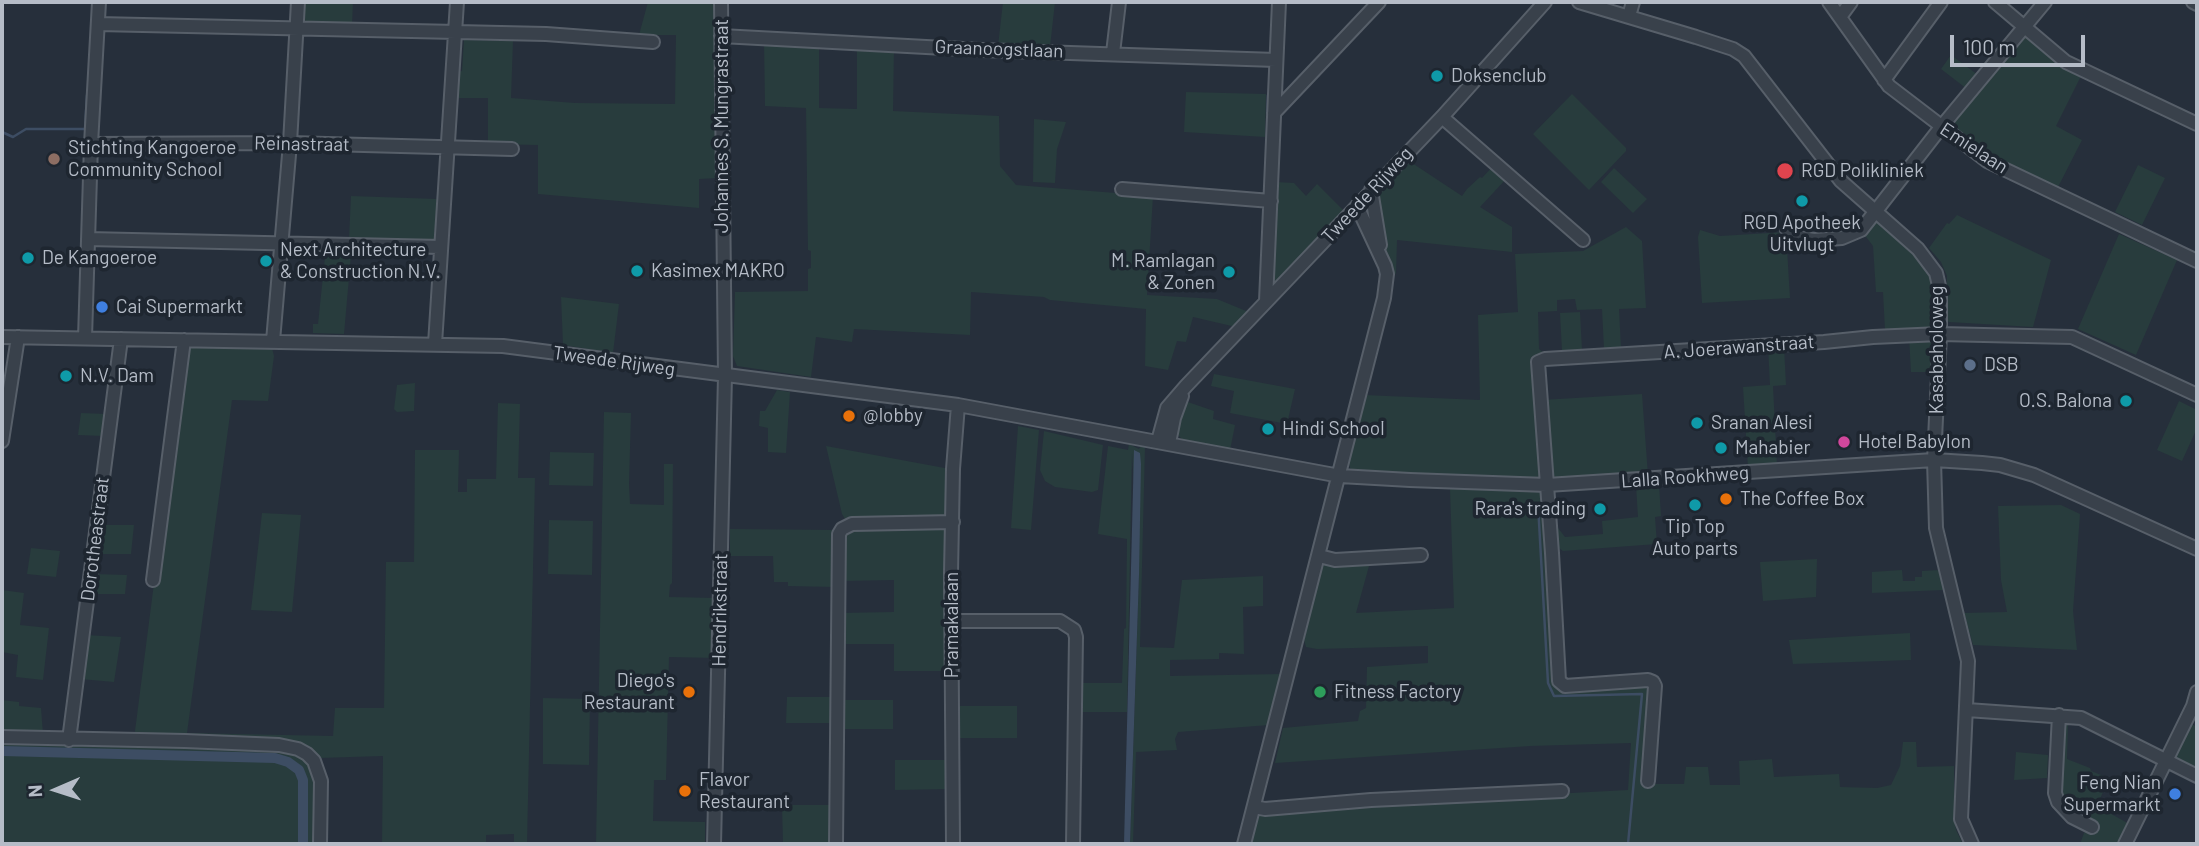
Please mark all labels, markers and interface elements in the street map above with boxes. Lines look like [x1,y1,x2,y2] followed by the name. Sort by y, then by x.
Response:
[711,19,733,233] street label: Johannes S. Mungrastraat
[1954,21,2089,65] scale bar
[1963,34,2016,59] text: 100 m
[934,35,1064,63] street label: Graanoogstlaan
[1451,65,1547,87] place label: Doksenclub
[1429,68,1445,84] marker: Doksenclub
[1936,118,2012,178] street label: Emielaan
[254,132,350,156] street label: Reinastraat
[68,137,236,181] place label: Stichting Kangoeroe Community School
[1317,142,1417,248] street label: Tweede Rijweg
[46,151,62,167] marker: Stichting Kangoeroe Community School
[1801,160,1924,182] place label: RGD Polikliniek
[1775,161,1795,181] marker: RGD Polikliniek
[1794,193,1810,209] marker: RGD Apotheek Uitvlugt
[1743,212,1861,256] place label: RGD Apotheek Uitvlugt
[280,239,441,283] place label: Next Architecture & Construction N.V.
[42,247,157,269] place label: De Kangoeroe
[20,250,36,266] marker: De Kangoeroe
[1111,250,1215,294] place label: M. Ramlagan & Zonen
[258,253,274,269] marker: Next Architecture & Construction N.V.
[651,260,785,282] place label: Kasimex MAKRO
[629,263,645,279] marker: Kasimex MAKRO
[1221,264,1237,280] marker: M. Ramlagan & Zonen
[1926,286,1948,414] street label: Kasabaholoweg
[116,296,243,318] place label: Cai Supermarkt
[94,299,110,315] marker: Cai Supermarkt
[1663,330,1815,364] street label: A. Joerawanstraat
[552,341,676,381] street label: Tweede Rijweg
[1984,354,2019,376] place label: DSB
[1962,357,1978,373] marker: DSB
[80,365,154,387] place label: N.V. Dam
[58,368,74,384] marker: N.V. Dam
[2019,390,2112,412] place label: O.S. Balona
[2118,393,2134,409] marker: O.S. Balona
[863,405,923,427] place label: @lobby
[841,408,857,424] marker: @lobby
[1711,412,1813,434] place label: Sranan Alesi
[1689,415,1705,431] marker: Sranan Alesi
[1282,418,1385,440] place label: Hindi School
[1260,421,1276,437] marker: Hindi School
[1858,431,1971,453] place label: Hotel Babylon
[1836,434,1852,450] marker: Hotel Babylon
[1735,437,1811,459] place label: Mahabier
[1713,440,1729,456] marker: Mahabier
[1620,461,1750,493] street label: Lalla Rookhweg
[76,476,114,602] street label: Dorotheastraat
[1740,488,1864,510] place label: The Coffee Box
[1718,491,1734,507] marker: The Coffee Box
[1687,497,1703,513] marker: Tip Top Auto parts
[1475,498,1586,520] place label: Rara's trading
[1592,501,1608,517] marker: Rara's trading
[1652,516,1738,560] place label: Tip Top Auto parts
[708,553,732,667] street label: Hendrikstraat
[941,572,963,678] street label: Pramakalaan
[584,670,675,714] place label: Diego's Restaurant
[1334,681,1461,703] place label: Fitness Factory
[681,684,697,700] marker: Diego's Restaurant
[1312,684,1328,700] marker: Fitness Factory
[21,755,91,825] north arrow
[699,769,790,813] place label: Flavor Restaurant
[2064,772,2161,816] place label: Feng Nian Supermarkt
[677,783,693,799] marker: Flavor Restaurant
[23,784,46,798] text: N
[2167,786,2183,802] marker: Feng Nian Supermarkt

